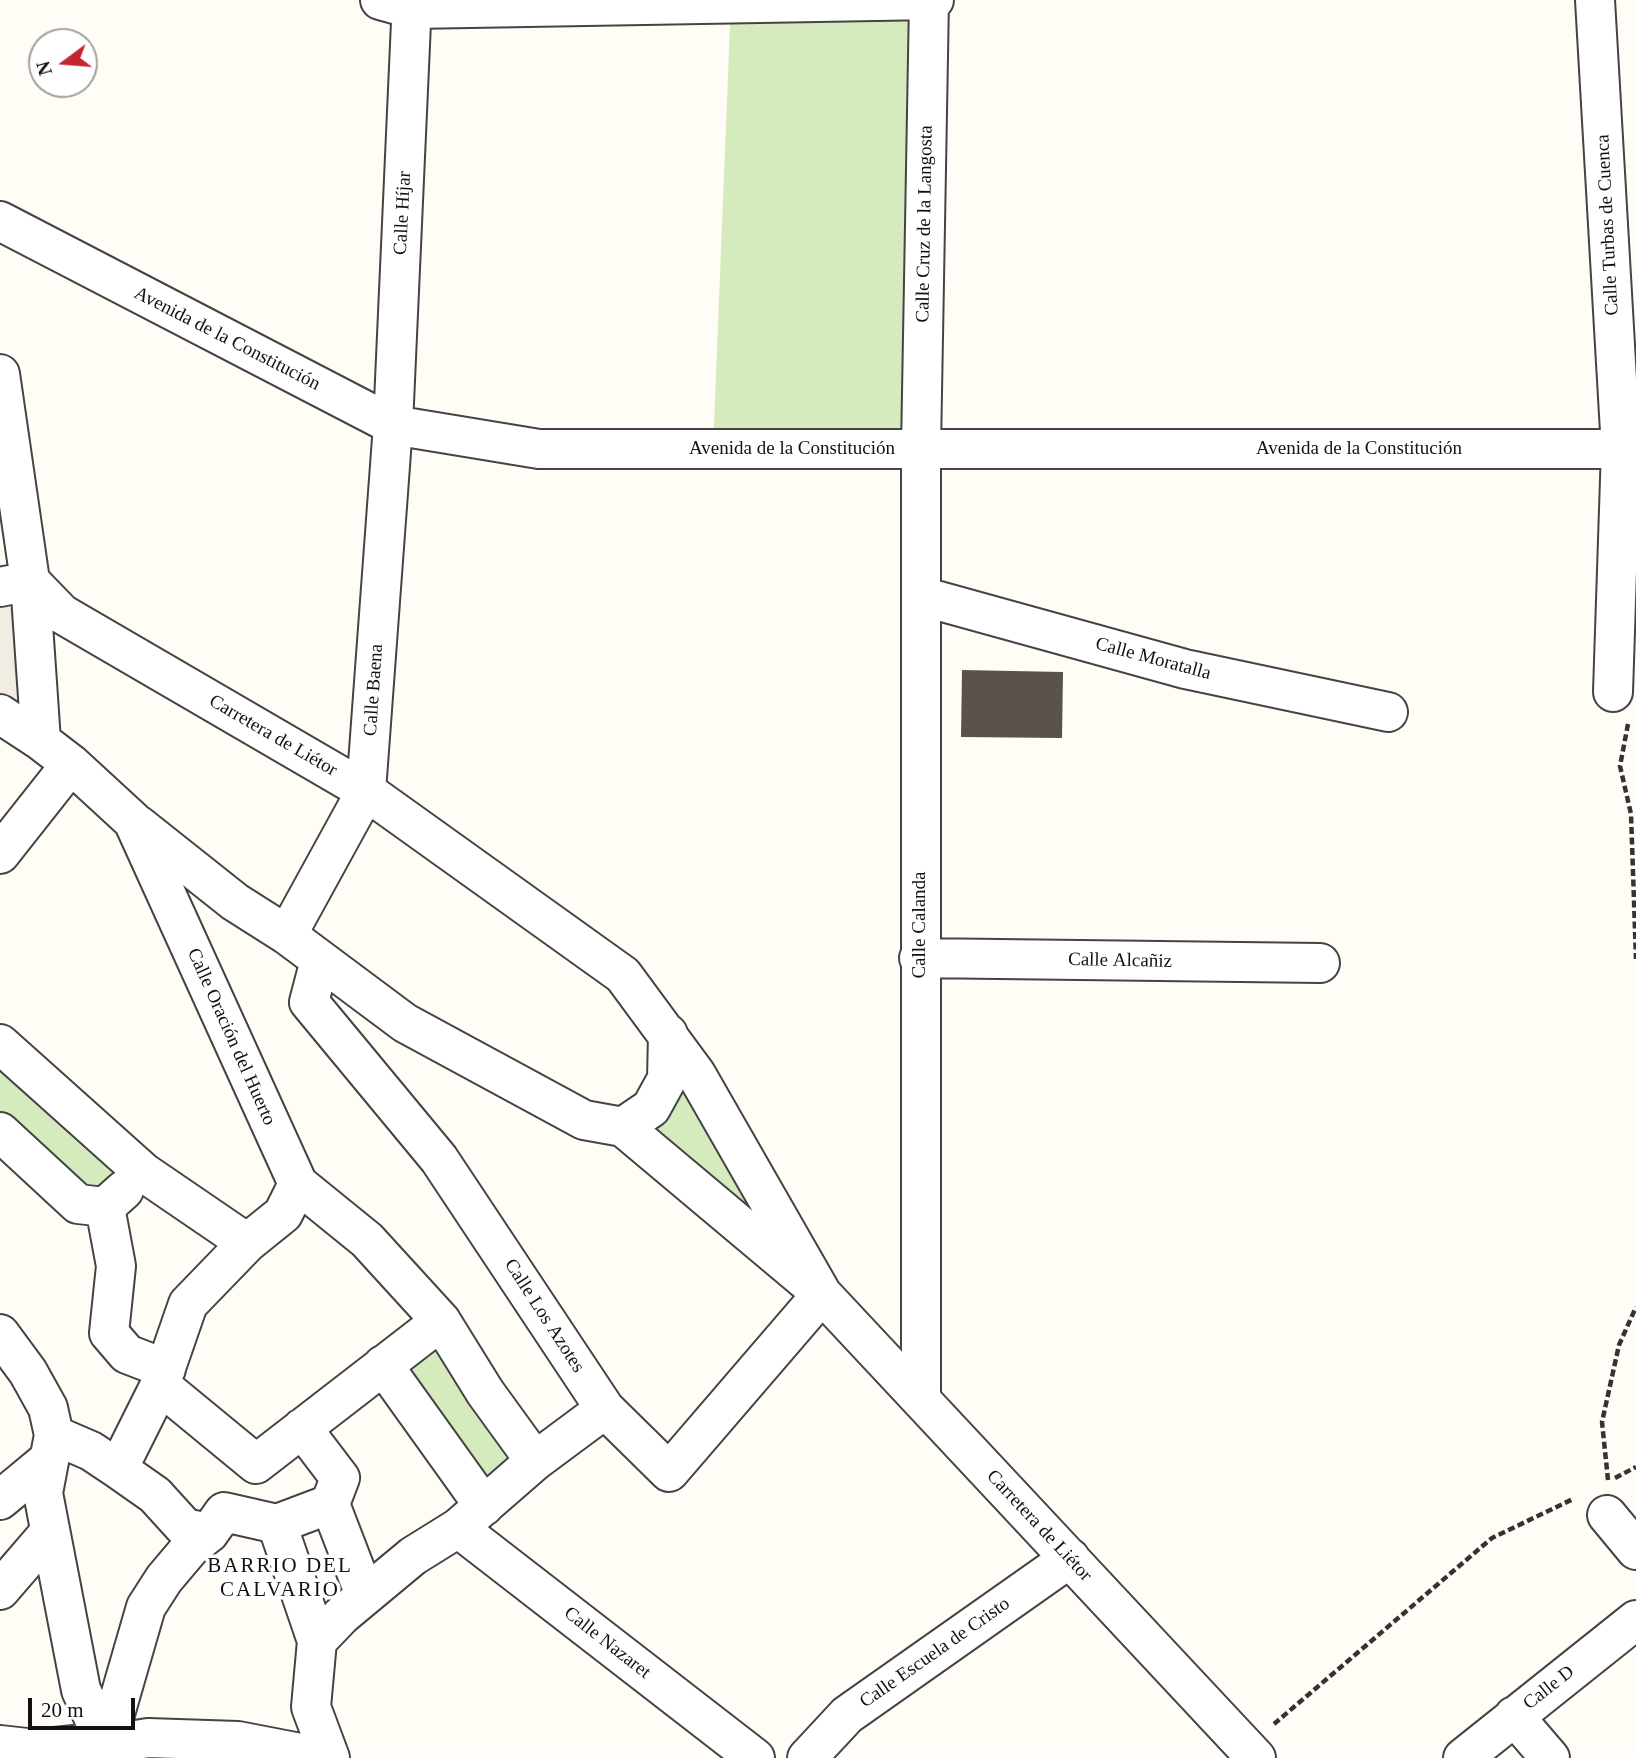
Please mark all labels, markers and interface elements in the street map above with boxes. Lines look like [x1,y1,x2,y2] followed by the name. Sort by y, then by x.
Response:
[28,28,98,98] north arrow
[32,59,56,78] text: N
[912,125,938,323] street label: Calle Cruz de la Langosta
[1592,134,1624,316] street label: Calle Turbas de Cuenca
[389,171,417,255] street label: Calle Híjar
[130,282,324,396] street label: Avenida de la Constitución
[689,438,895,460] street label: Avenida de la Constitución
[1256,438,1462,460] street label: Avenida de la Constitución
[1093,633,1213,685] street label: Calle Moratalla
[359,643,389,737] street label: Calle Baena
[205,690,341,782] street label: Carretera de Liétor
[909,871,931,979] street label: Calle Calanda
[182,945,280,1129] street label: Calle Oración del Huerto
[1068,949,1172,973] street label: Calle Alcañiz
[499,1255,589,1377] street label: Calle Los Azotes
[981,1465,1097,1587] street label: Carretera de Liétor
[209,1553,351,1603] district label: BARRIO DEL CALVARIO
[856,1593,1014,1713] street label: Calle Escuela de Cristo
[559,1602,655,1684] street label: Calle Nazaret
[1519,1661,1579,1715] street label: Calle D
[32,1684,138,1728] scale bar
[41,1698,84,1722] text: 20 m

